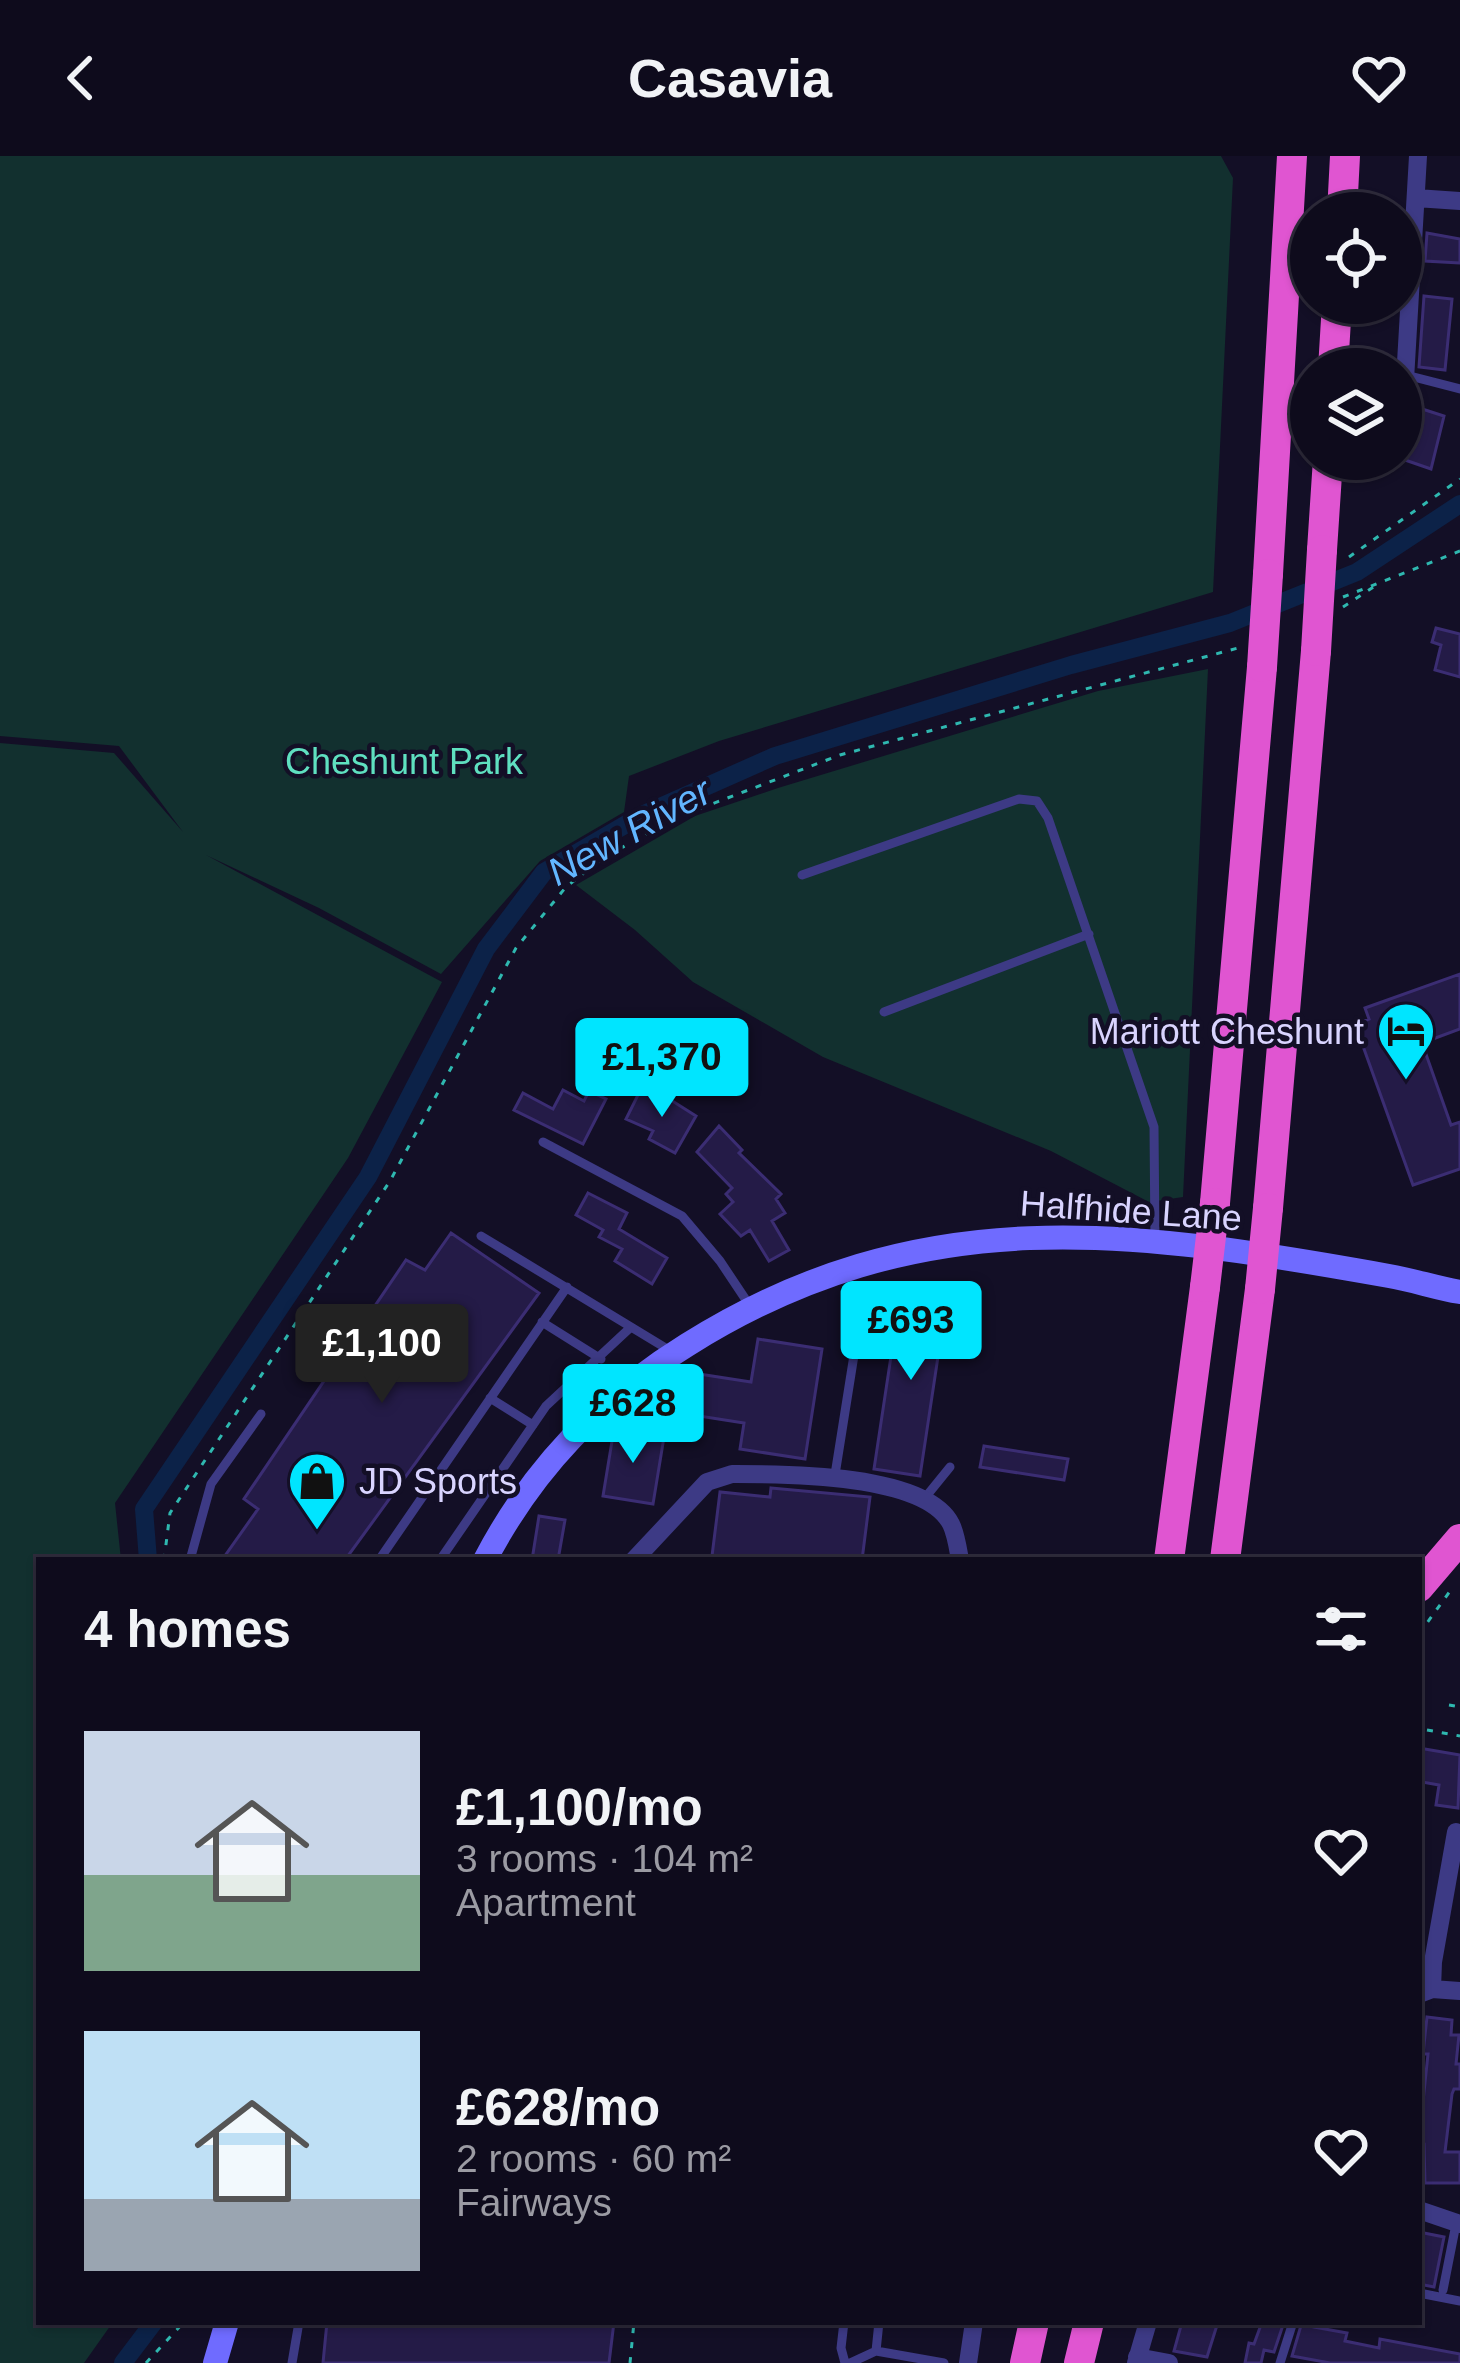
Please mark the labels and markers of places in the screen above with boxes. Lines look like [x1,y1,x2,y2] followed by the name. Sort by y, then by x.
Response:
[1375,1000,1437,1082] hotel icon: Mariott Cheshunt
[1090,1011,1364,1052] place label: Mariott Cheshunt
[564,1018,760,1120] pin: £1,370
[840,1281,982,1383] pin: £693
[284,1304,480,1406] pin: £1,100
[562,1364,704,1466] pin: £628
[286,1450,348,1532] shop icon: JD Sports
[359,1461,517,1502] place label: JD Sports

